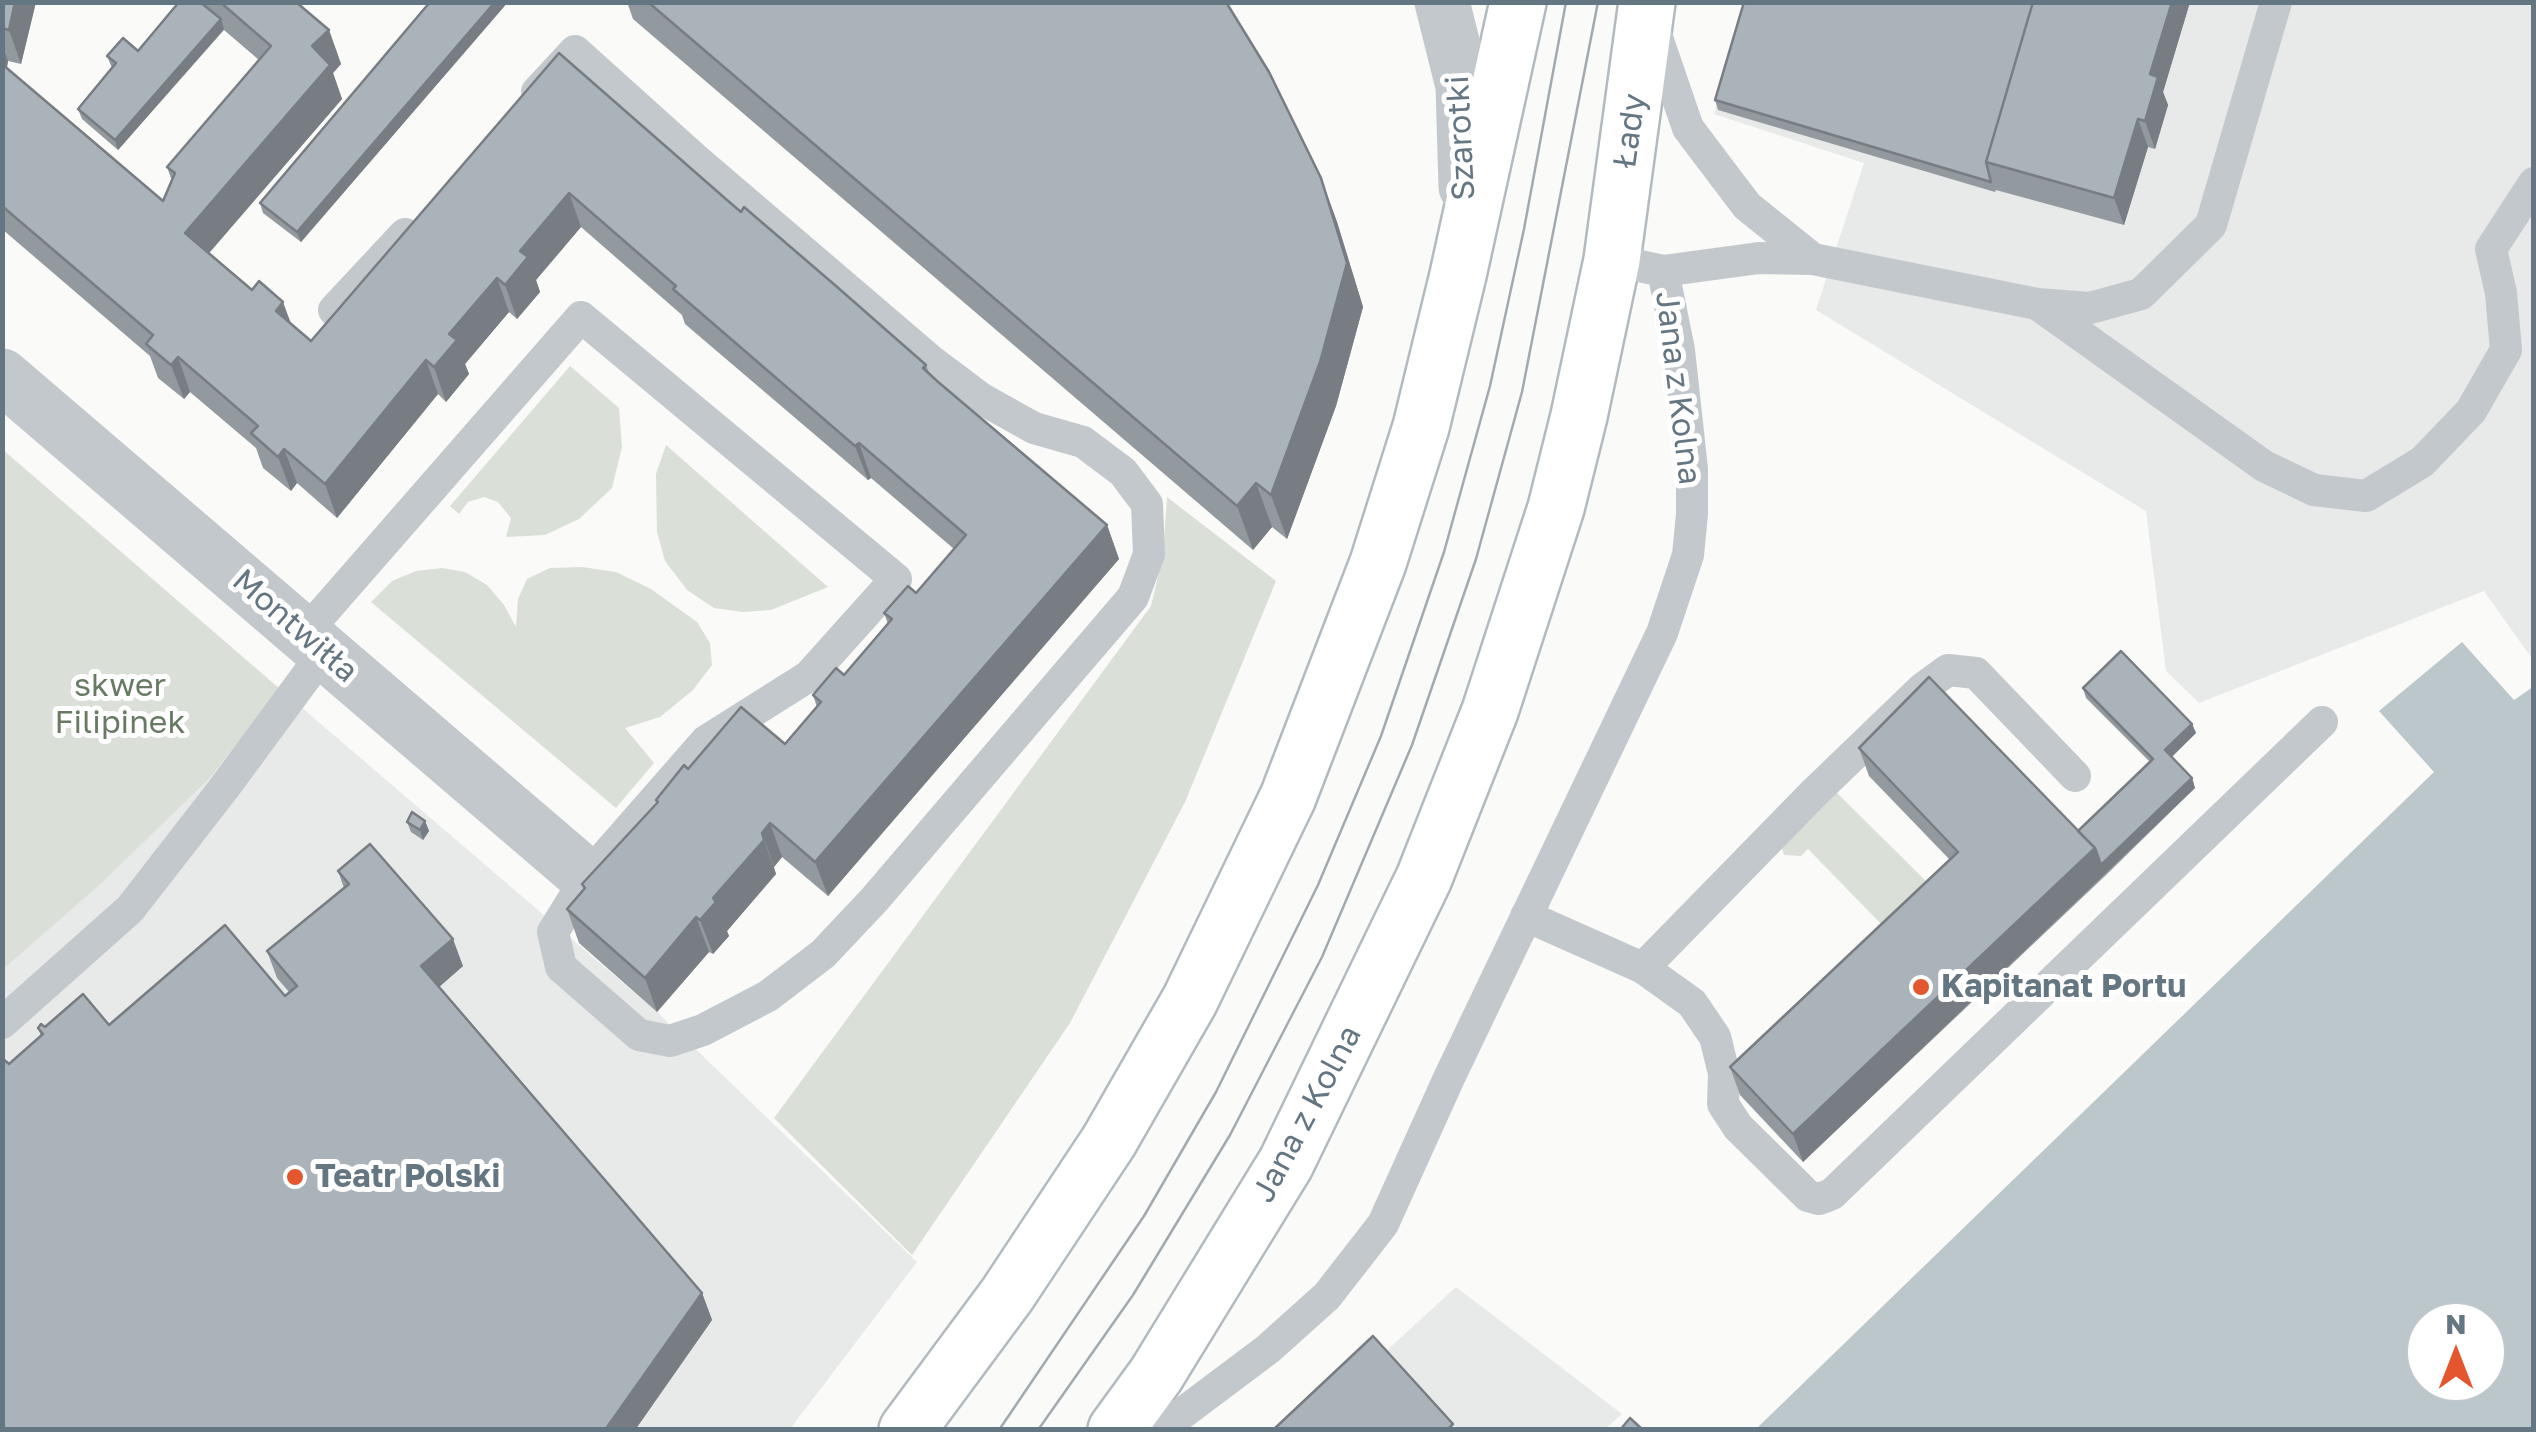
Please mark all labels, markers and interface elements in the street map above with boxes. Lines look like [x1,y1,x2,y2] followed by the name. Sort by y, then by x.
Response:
[1439,74,1483,202] street label: Szarotki
[1606,91,1654,171] street label: Łady
[1647,289,1709,487] street label: Jana z Kolna
[225,561,365,691] street label: Montwiłła
[54,667,186,742] park label: skwer Filipinek
[1941,968,2186,1006] place label: Kapitanat Portu
[1910,976,1932,998] marker: Kapitanat Portu
[1244,1019,1370,1209] street label: Jana z Kolna
[315,1158,500,1196] place label: Teatr Polski
[284,1166,306,1188] marker: Teatr Polski
[2406,1302,2506,1402] north arrow
[2445,1307,2467,1340] text: N

